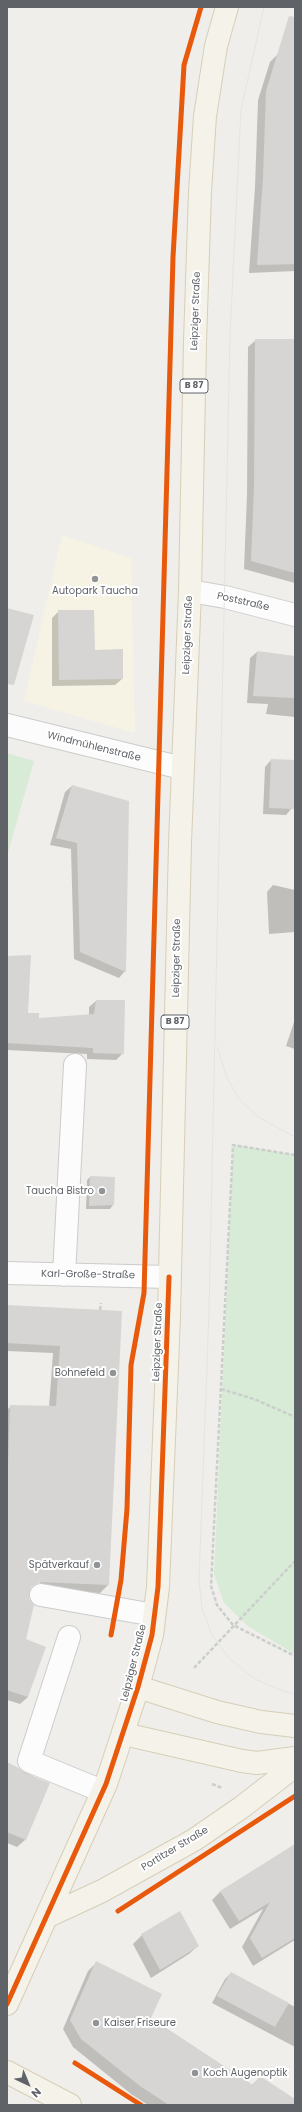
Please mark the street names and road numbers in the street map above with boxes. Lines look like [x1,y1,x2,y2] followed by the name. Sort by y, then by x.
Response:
[189,271,203,351] street label: Leipziger Straße
[180,379,208,393] road number: B 87
[216,590,270,614] street label: Poststraße
[181,595,195,675] street label: Leipziger Straße
[46,730,142,764] street label: Windmühlenstraße
[170,918,184,998] street label: Leipziger Straße
[161,1015,189,1029] road number: B 87
[41,1268,135,1282] street label: Karl-Große-Straße
[151,1302,165,1382] street label: Leipziger Straße
[119,1623,149,1703] street label: Leipziger Straße
[139,1824,211,1874] street label: Portitzer Straße

